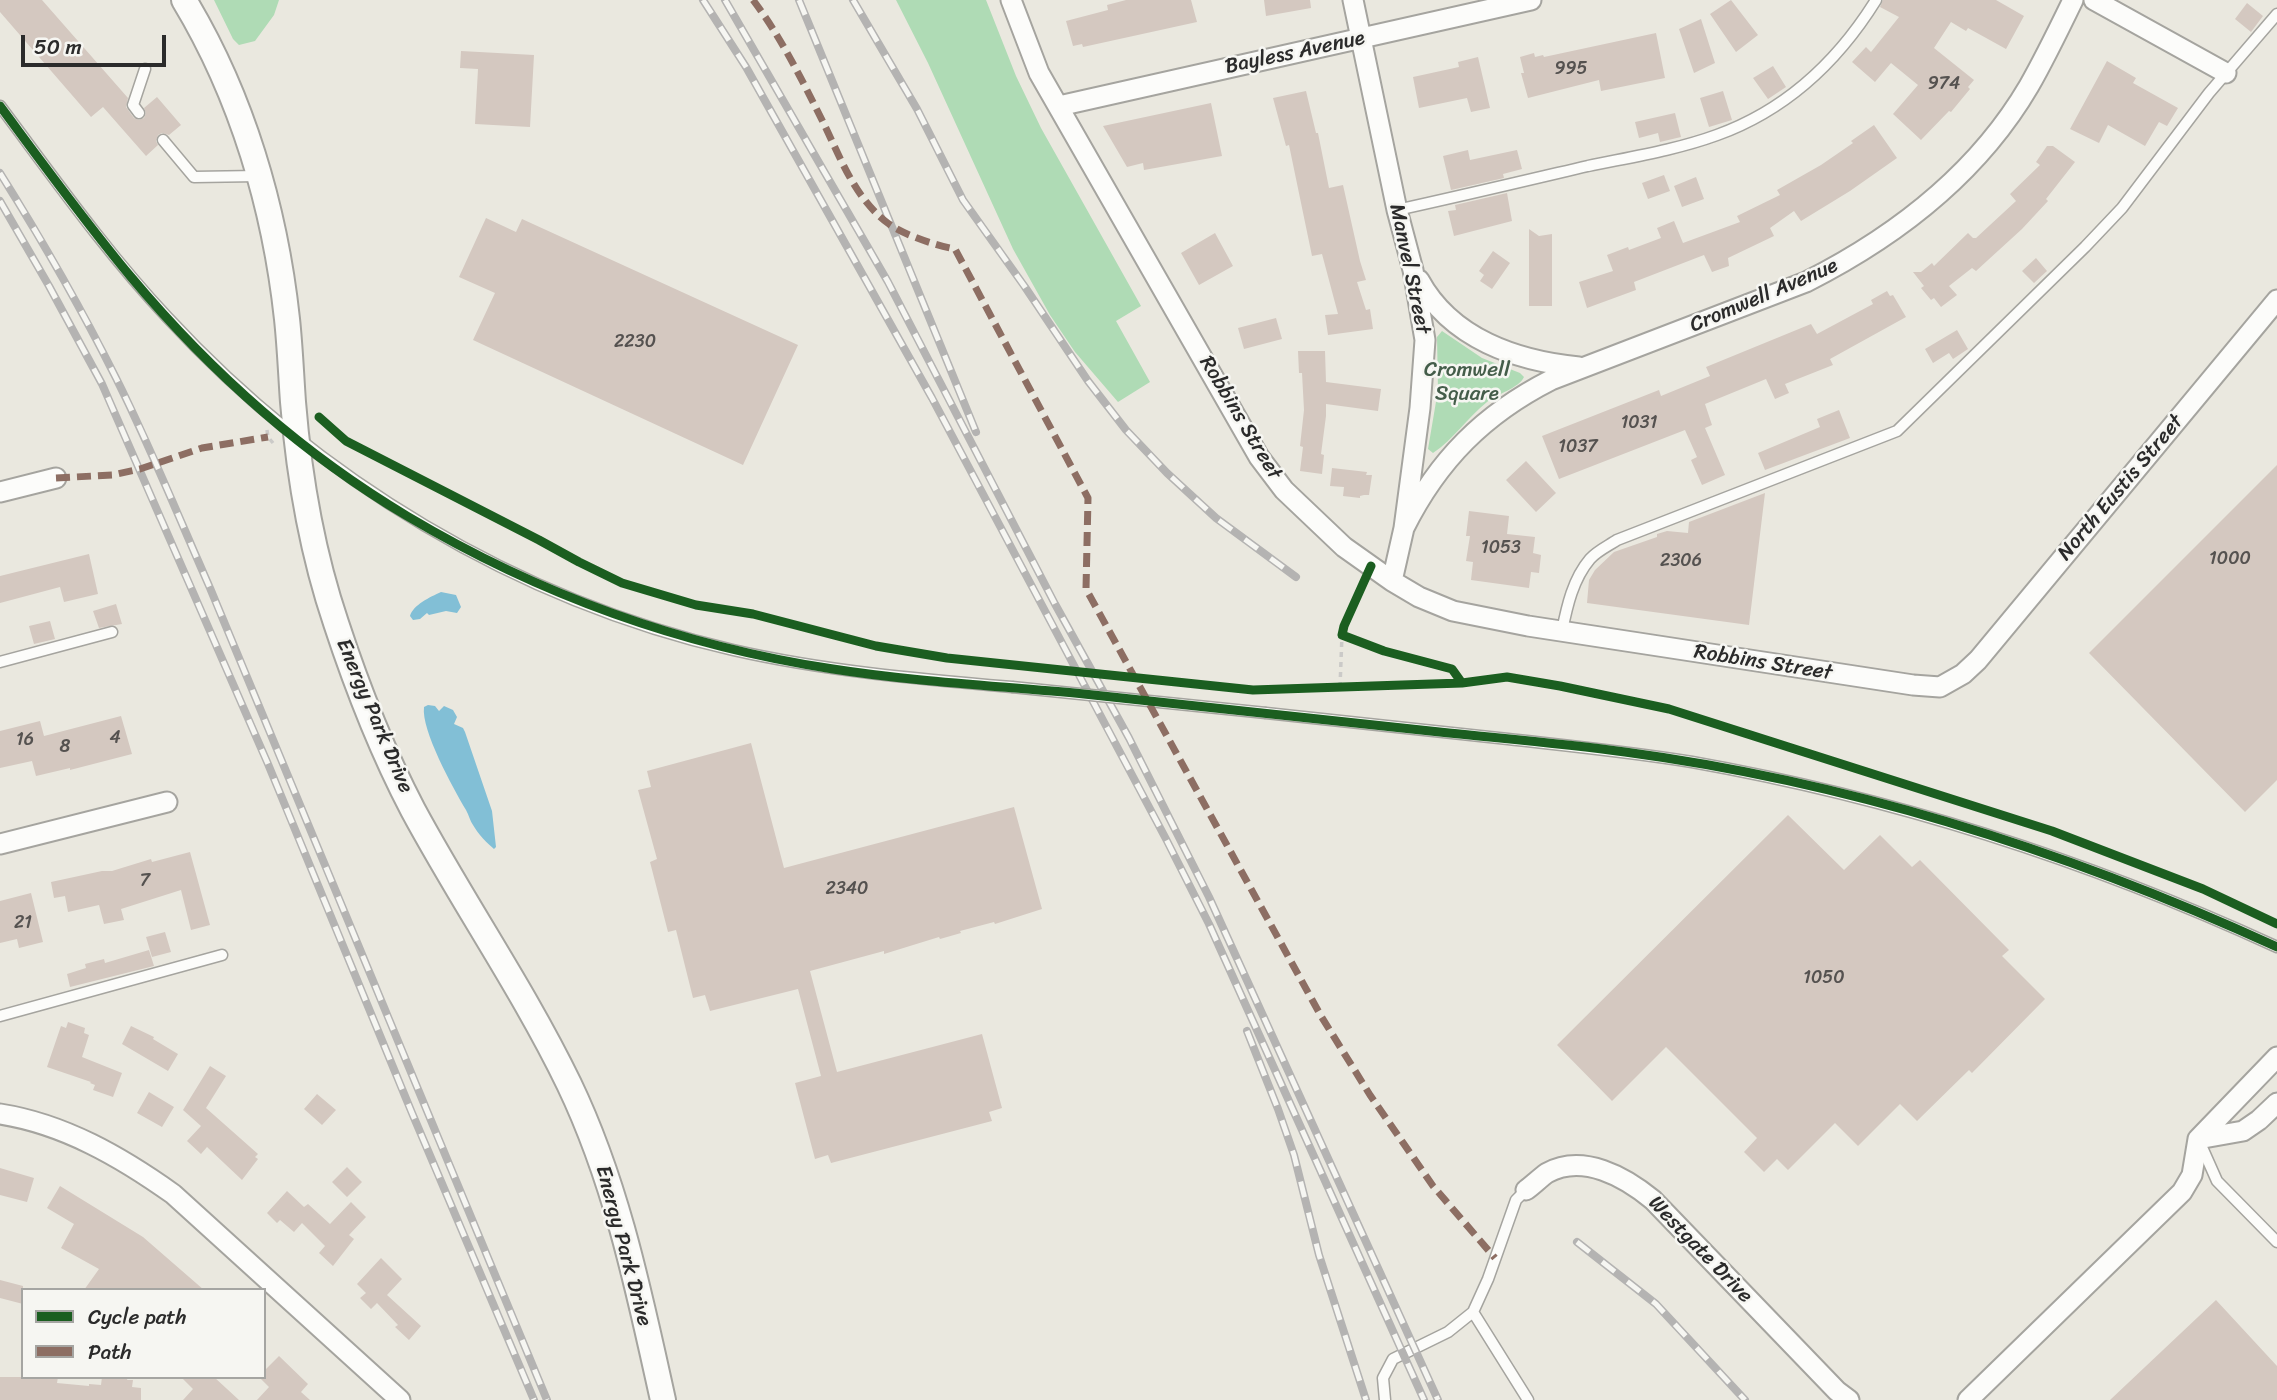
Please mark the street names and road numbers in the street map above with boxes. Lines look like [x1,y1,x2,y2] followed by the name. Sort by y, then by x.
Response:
[1223,26,1367,80] street label: Bayless Avenue
[1383,202,1435,336] street label: Manvel Street
[1686,253,1842,339] street label: Cromwell Avenue
[1193,352,1287,484] street label: Robbins Street
[2053,410,2189,566] street label: North Eustis Street
[330,635,418,797] street label: Energy Park Drive
[1692,640,1834,686] street label: Robbins Street
[589,1163,657,1329] street label: Energy Park Drive
[1643,1191,1757,1309] street label: Westgate Drive

